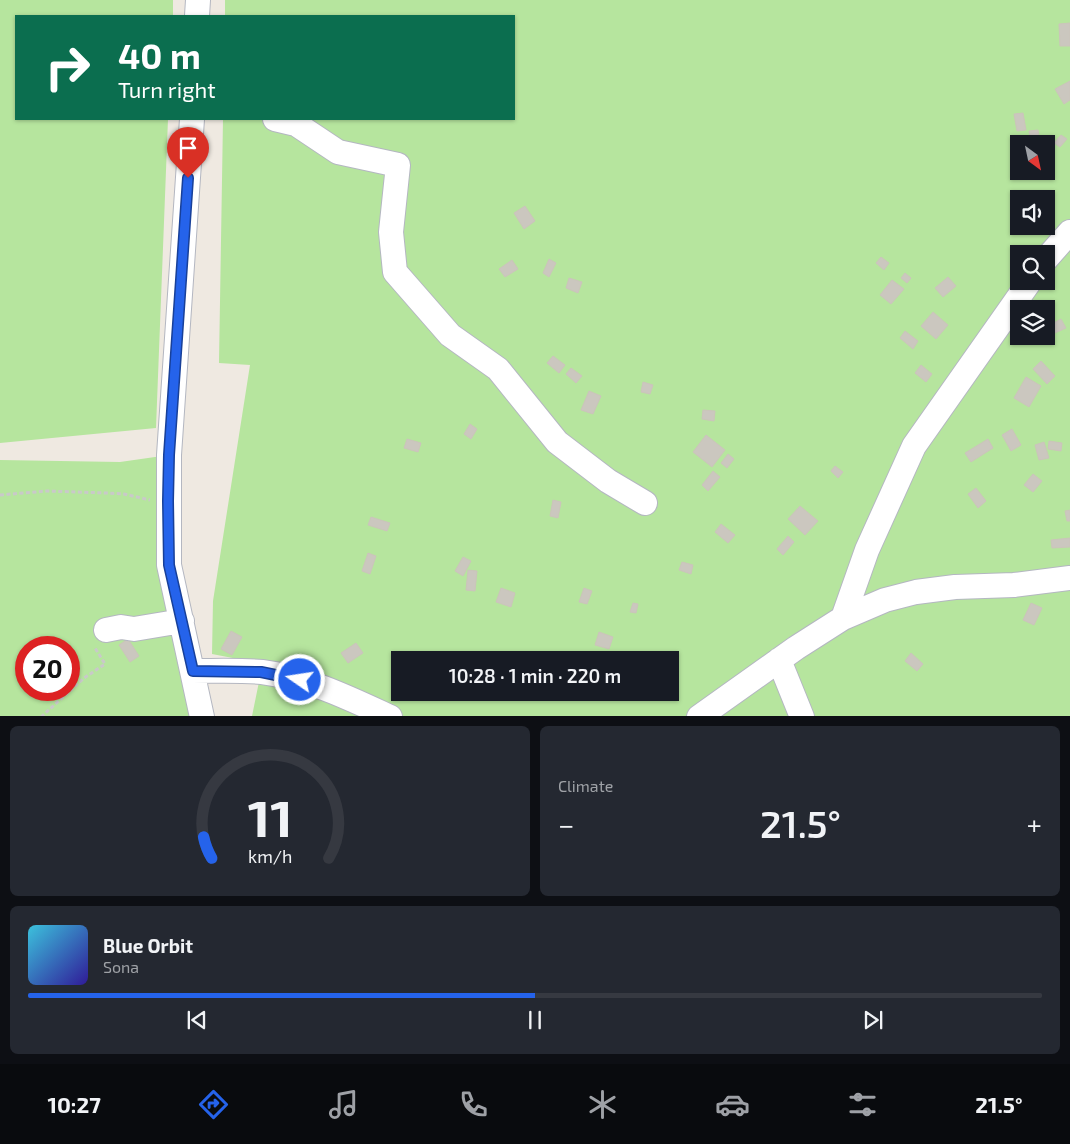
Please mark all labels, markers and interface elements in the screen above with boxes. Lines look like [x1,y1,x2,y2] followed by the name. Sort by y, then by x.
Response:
[118,34,201,76] text: 40 m
[35,35,100,100] icon: right
[118,76,216,102] text: Turn right
[167,127,209,178] pin
[174,134,202,162] icon: arrive
[1010,135,1055,180] north arrow
[1010,135,1055,345] map controls
[1010,190,1055,235] button: sound
[1010,245,1055,290] button: search
[1010,300,1055,345] button: layers
[15,636,80,701] speed limit sign: 20
[273,653,325,705] position arrow
[449,664,621,687] text: 10:28 · 1 min · 220 m
[558,776,613,795] text: Climate
[248,785,292,847] text: 11
[760,800,841,846] text: 21.5°
[558,807,574,841] text: −
[1027,807,1042,841] text: +
[248,845,292,867] text: km/h
[103,934,193,957] text: Blue Orbit
[103,957,139,976] text: Sona
[183,1006,211,1034] icon: previous
[521,1006,549,1034] icon: pause
[859,1006,887,1034] icon: next
[196,1087,231,1122] icon: directions
[326,1087,361,1122] icon: music
[456,1087,491,1122] icon: phone
[585,1087,620,1122] icon: climate
[715,1087,750,1122] icon: car
[845,1087,880,1122] icon: filters
[47,1091,101,1117] text: 10:27
[975,1091,1023,1117] text: 21.5°

